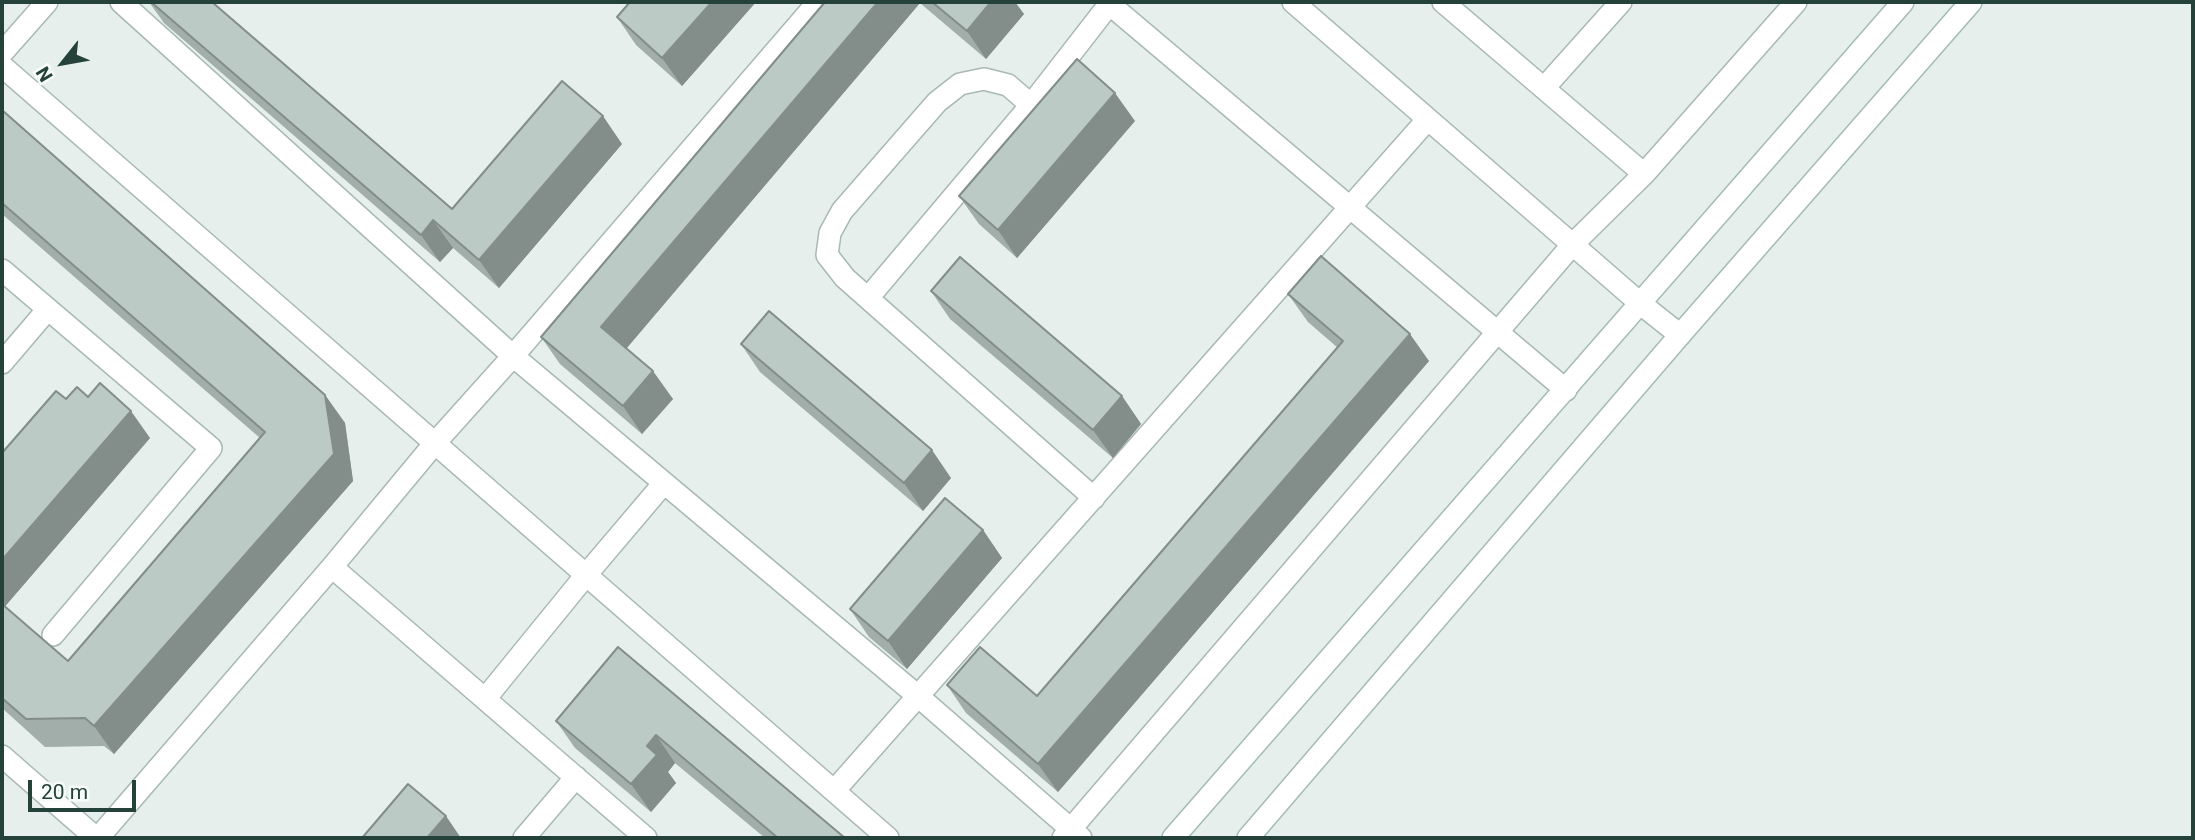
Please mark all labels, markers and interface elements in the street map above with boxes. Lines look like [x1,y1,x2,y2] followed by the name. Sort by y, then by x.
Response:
[28,28,98,98] north arrow
[31,62,58,86] text: N
[32,766,140,810] scale bar
[41,780,88,804] text: 20 m

